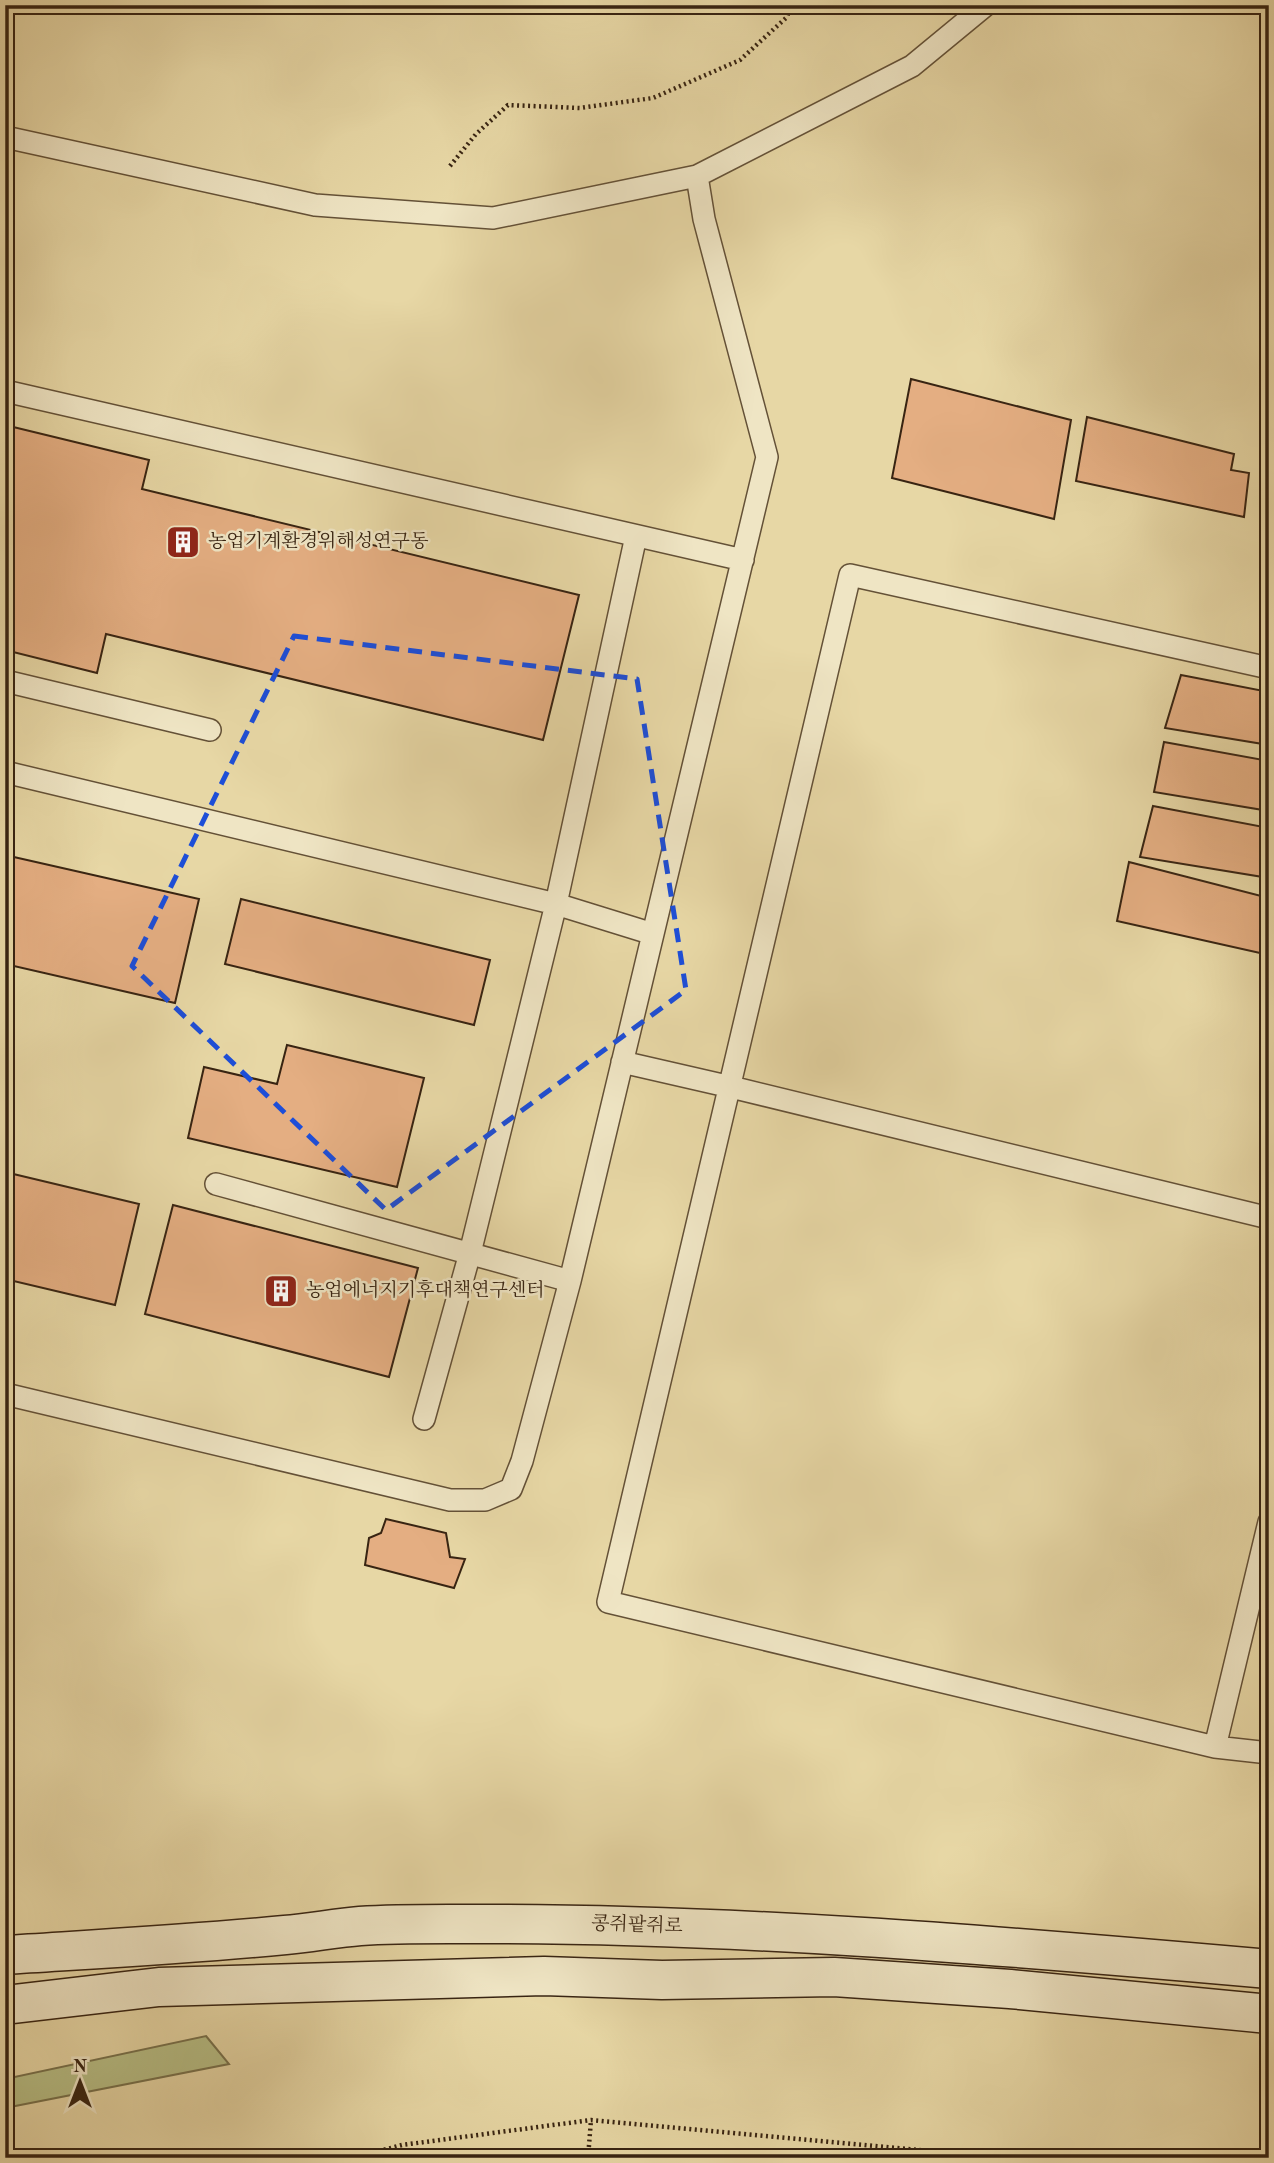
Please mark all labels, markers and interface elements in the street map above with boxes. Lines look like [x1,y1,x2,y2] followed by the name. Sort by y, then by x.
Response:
[164,523,202,561] building icon: 농업기계환경위해성연구동
[208,530,429,552] place label: 농업기계환경위해성연구동
[262,1272,300,1310] building icon: 농업에너지기후대책연구센터
[306,1279,545,1301] place label: 농업에너지기후대책연구센터
[591,1913,683,1937] street label: 콩쥐팥쥐로
[46,2048,116,2118] north arrow
[73,2058,88,2077] text: N

